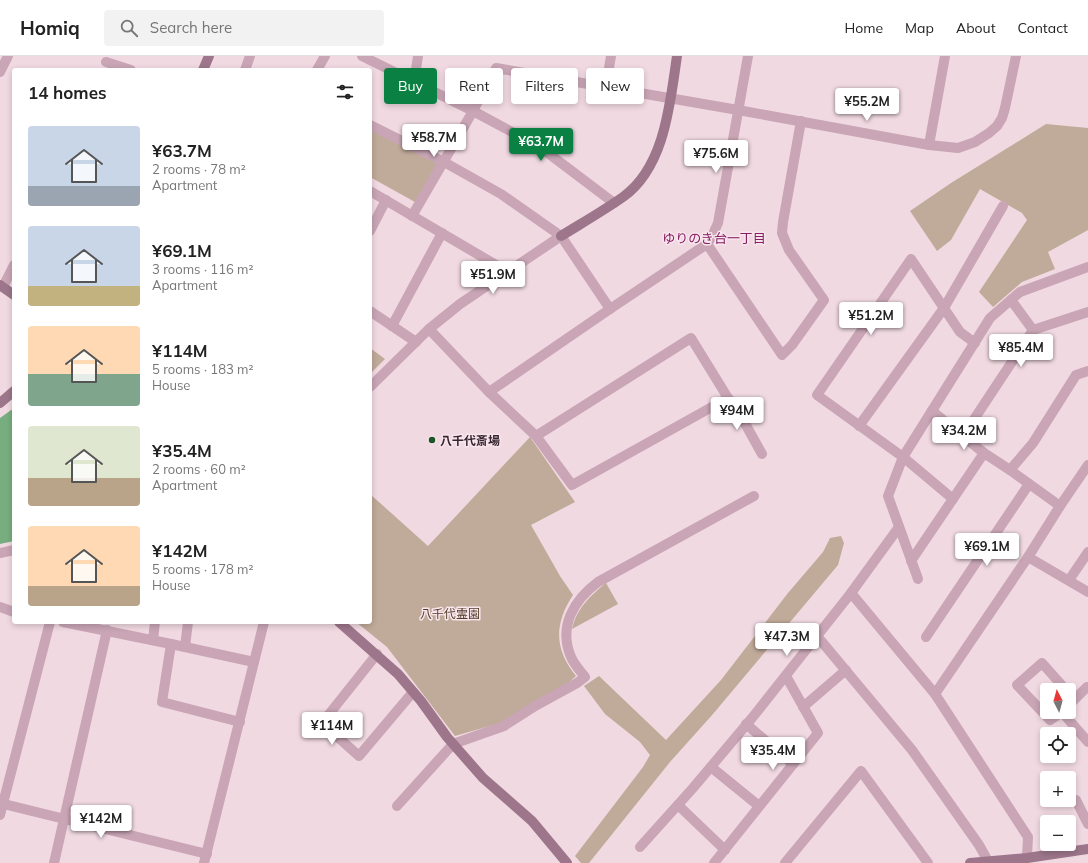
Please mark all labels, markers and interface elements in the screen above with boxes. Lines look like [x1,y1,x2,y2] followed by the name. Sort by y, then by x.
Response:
[104,10,384,46] search box
[20,16,80,40] text: Homiq
[118,17,140,39] icon: search
[150,18,232,37] text: Search here
[844,19,883,37] text: Home
[905,19,934,37] text: Map
[956,19,996,37] text: About
[1018,19,1068,37] text: Contact
[384,68,437,104] chip: Buy
[445,68,503,104] chip: Rent
[511,68,578,104] chip: Filters
[586,68,644,104] chip: New
[334,81,356,103] icon: filters
[28,82,107,103] text: 14 homes
[834,88,900,122] pin: ¥55.2M
[844,93,890,109] text: ¥55.2M
[401,124,467,158] pin: ¥58.7M
[508,128,574,162] pin: ¥63.7M
[411,129,457,145] text: ¥58.7M
[518,133,564,149] text: ¥63.7M
[152,140,212,161] text: ¥63.7M
[683,140,749,174] pin: ¥75.6M
[60,142,108,190] icon: home
[693,145,739,161] text: ¥75.6M
[152,161,246,177] text: 2 rooms · 78 m²
[152,177,217,193] text: Apartment
[662,230,766,246] district label: ゆりのき台一丁目
[152,240,212,261] text: ¥69.1M
[60,242,108,290] icon: home
[152,261,253,277] text: 3 rooms · 116 m²
[460,261,526,295] pin: ¥51.9M
[470,266,516,282] text: ¥51.9M
[152,277,217,293] text: Apartment
[838,302,904,336] pin: ¥51.2M
[848,307,894,323] text: ¥51.2M
[988,334,1054,368] pin: ¥85.4M
[998,339,1044,355] text: ¥85.4M
[152,340,208,361] text: ¥114M
[60,342,108,390] icon: home
[152,361,253,377] text: 5 rooms · 183 m²
[152,377,190,393] text: House
[713,397,761,431] pin: ¥94M
[720,402,754,418] text: ¥94M
[931,417,997,451] pin: ¥34.2M
[941,422,987,438] text: ¥34.2M
[440,433,500,448] place label: 八千代斎場
[427,435,437,445] marker: 八千代斎場
[152,440,212,461] text: ¥35.4M
[60,442,108,490] icon: home
[152,461,246,477] text: 2 rooms · 60 m²
[152,477,217,493] text: Apartment
[954,533,1020,567] pin: ¥69.1M
[964,538,1010,554] text: ¥69.1M
[152,540,208,561] text: ¥142M
[60,542,108,590] icon: home
[152,561,253,577] text: 5 rooms · 178 m²
[152,577,190,593] text: House
[420,606,480,621] park label: 八千代霊園
[754,623,820,657] pin: ¥47.3M
[764,628,810,644] text: ¥47.3M
[1040,683,1076,719] north arrow
[1040,683,1076,851] map controls
[304,712,360,746] pin: ¥114M
[311,717,353,733] text: ¥114M
[1040,727,1076,763] button: locate
[740,737,806,771] pin: ¥35.4M
[750,742,796,758] text: ¥35.4M
[1040,771,1076,807] button: +
[73,805,129,839] pin: ¥142M
[80,810,122,826] text: ¥142M
[1040,815,1076,851] button: −

